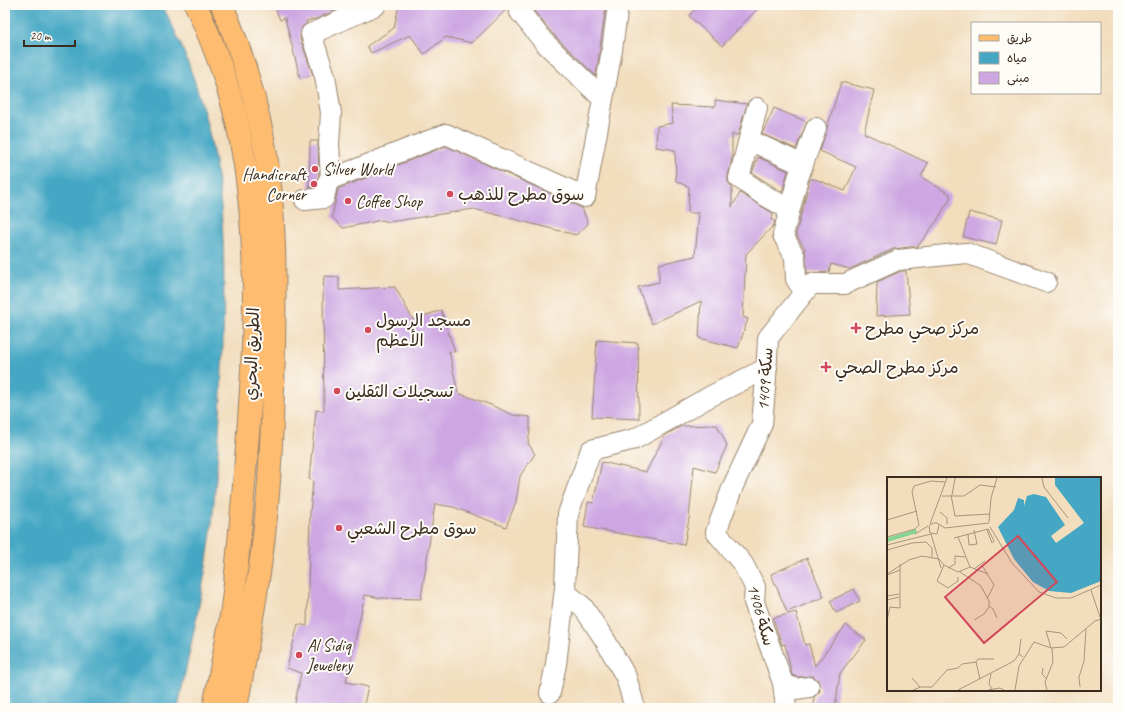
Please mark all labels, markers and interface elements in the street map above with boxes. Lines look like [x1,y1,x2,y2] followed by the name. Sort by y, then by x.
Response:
[24,22,75,48] scale bar
[971,22,1101,94] legend
[30,28,52,44] text: 20 m
[1007,30,1032,46] text: طريق
[1007,50,1027,66] text: مياه
[1007,70,1030,86] text: مبنى
[323,159,395,180] place label: Silver World
[242,164,308,205] place label: Handicraft Corner
[310,164,320,174] marker: Silver World
[309,179,319,189] marker: Handicraft Corner
[458,184,584,206] place label: سوق مطرح للذهب
[445,189,455,199] marker: سوق مطرح للذهب
[356,191,424,212] place label: Coffee Shop
[343,196,353,206] marker: Coffee Shop
[240,307,266,401] street label: الطريق البحري
[376,310,471,353] place label: مسجد الرسول الأعظم
[865,318,979,343] place label: مركز صحي مطرح
[850,322,862,334] marker: مركز صحي مطرح
[363,325,373,335] marker: مسجد الرسول الأعظم
[752,347,778,411] street label: 1409 سكة
[835,357,959,382] place label: مركز مطرح الصحي
[820,361,832,373] marker: مركز مطرح الصحي
[345,381,454,402] place label: تسجيلات الثقلين
[332,386,342,396] marker: تسجيلات الثقلين
[887,477,1101,691] inset map
[347,518,477,543] place label: سوق مطرح الشعبي
[334,523,344,533] marker: سوق مطرح الشعبي
[742,582,780,648] street label: 1406 سكة
[306,635,353,676] place label: Al Sidiq Jewelery
[294,650,304,660] marker: Al Sidiq Jewelery

